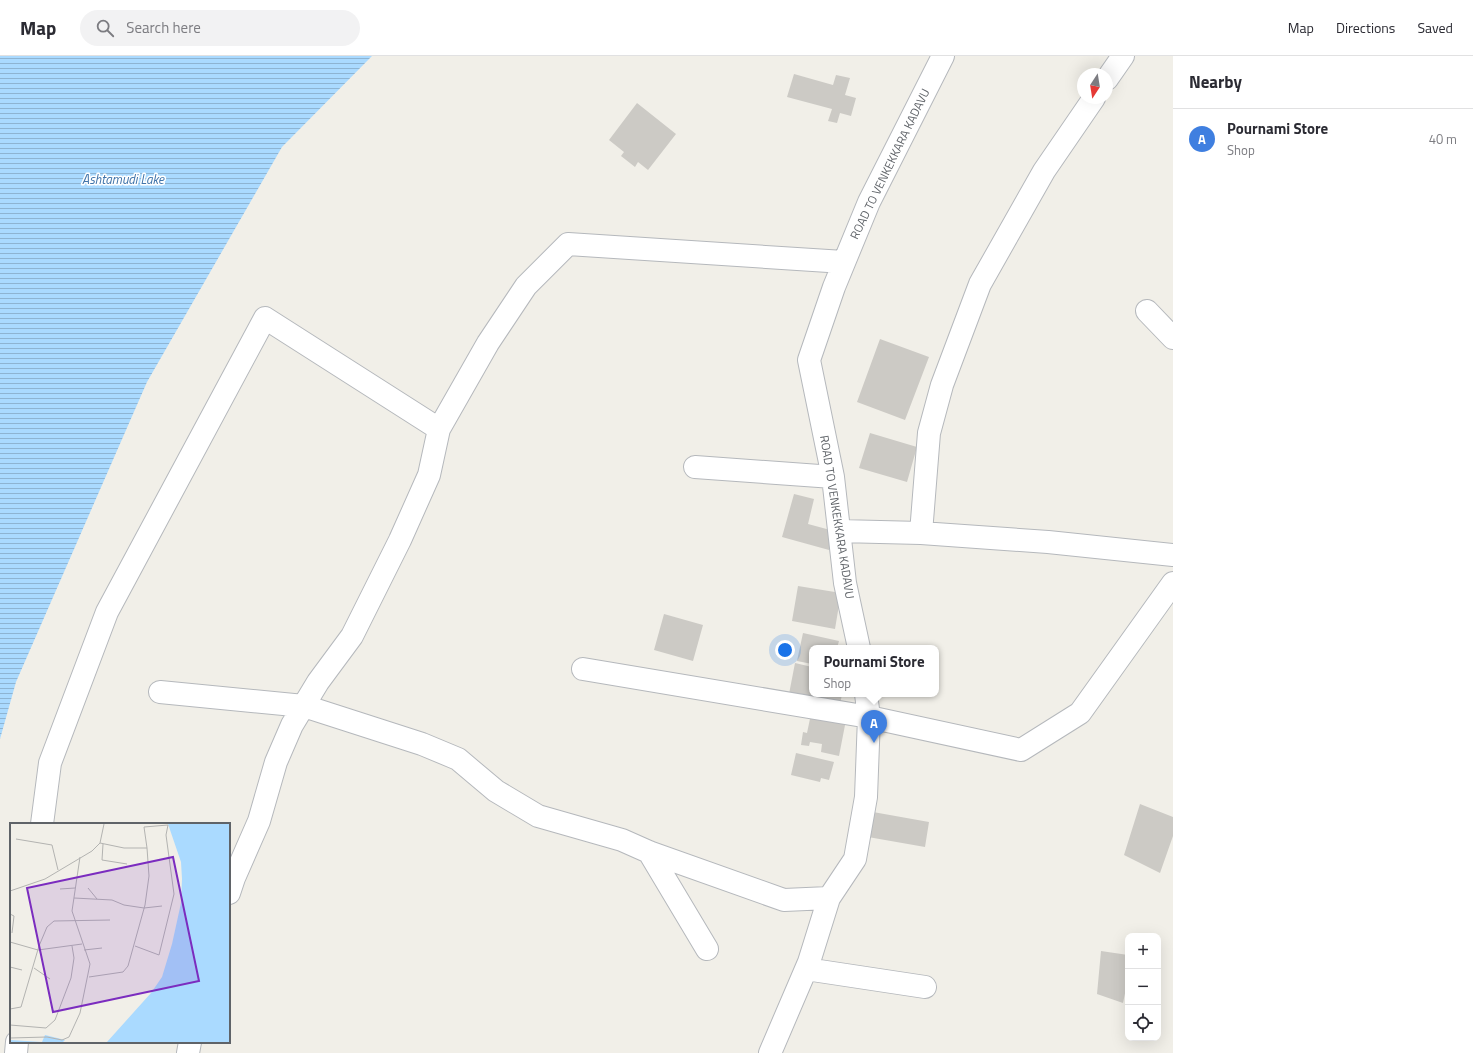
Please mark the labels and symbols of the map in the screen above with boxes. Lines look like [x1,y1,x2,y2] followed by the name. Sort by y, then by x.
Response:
[1077,68,1113,104] north arrow
[845,85,934,242] street label: ROAD TO VENKEKKARA KADAVU
[82,169,165,189] water label: Ashtamudi Lake
[815,434,860,600] street label: ROAD TO VENKEKKARA KADAVU
[775,640,795,660] your location
[861,710,887,743] pin: A
[10,823,230,1043] inset map

